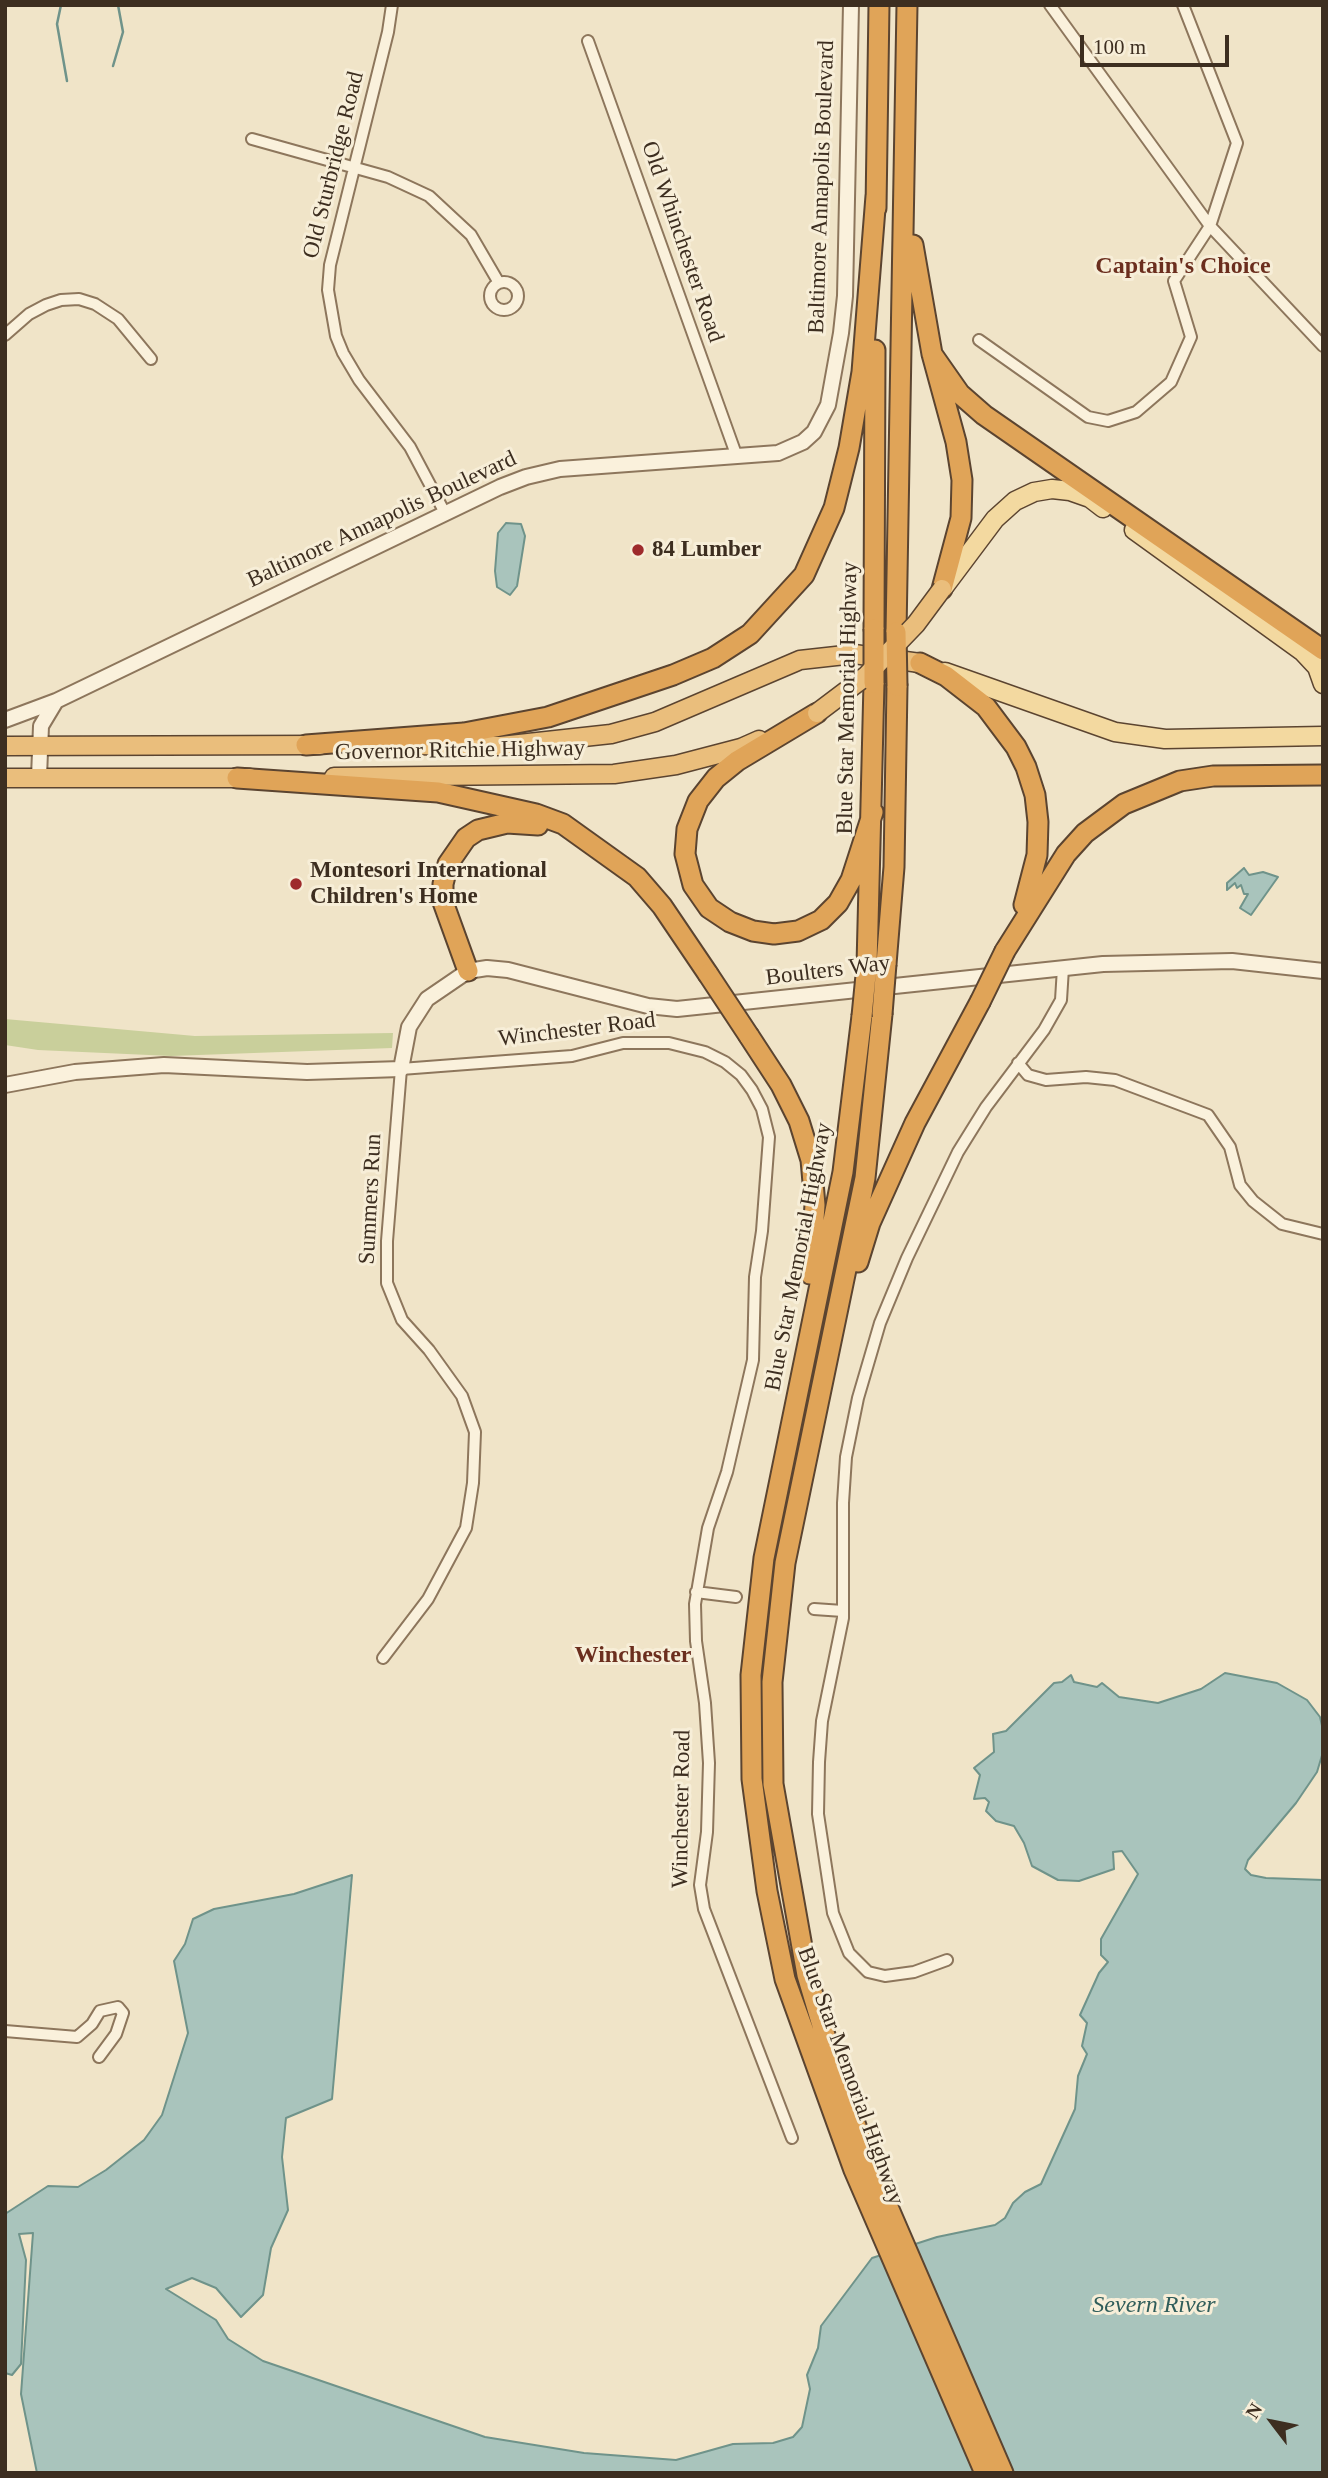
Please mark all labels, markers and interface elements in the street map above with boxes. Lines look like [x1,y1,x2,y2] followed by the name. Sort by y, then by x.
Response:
[1083,21,1232,65] scale bar
[1093,35,1146,59] text: 100 m
[803,40,841,334] street label: Baltimore Annapolis Boulevard
[297,69,371,261] street label: Old Sturbridge Road
[635,138,729,346] street label: Old Whinchester Road
[1095,253,1271,281] district label: Captain's Choice
[243,445,521,595] street label: Baltimore Annapolis Boulevard
[652,536,761,564] place label: 84 Lumber
[630,542,646,558] marker: 84 Lumber
[832,561,864,835] street label: Blue Star Memorial Highway
[335,735,585,767] street label: Governor Ritchie Highway
[310,857,547,911] place label: Montesori International Children's Home
[288,876,304,892] marker: Montesori International Children's Home
[764,950,892,992] street label: Boulters Way
[497,1007,657,1053] street label: Winchester Road
[759,1120,839,1394] street label: Blue Star Memorial Highway
[354,1133,388,1265] street label: Summers Run
[575,1642,691,1670] district label: Winchester
[667,1730,697,1888] street label: Winchester Road
[790,1943,910,2209] street label: Blue Star Memorial Highway
[1092,2292,1216,2320] water label: Severn River
[1237,2387,1307,2457] north arrow
[1241,2399,1266,2422] text: N

